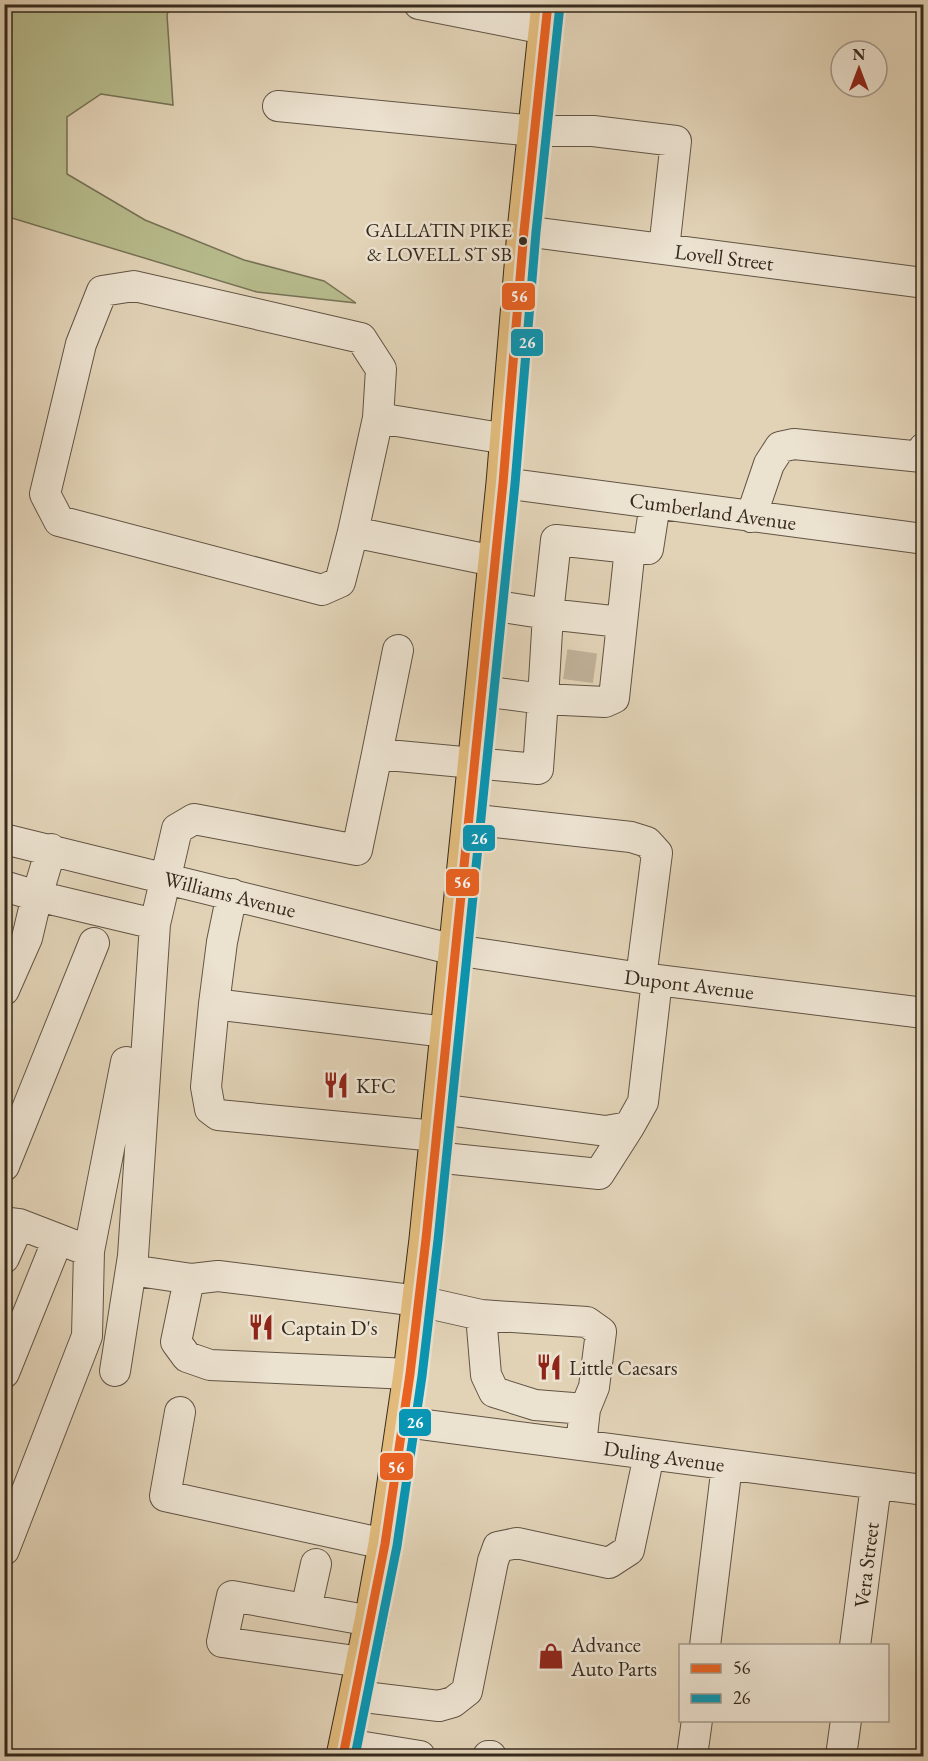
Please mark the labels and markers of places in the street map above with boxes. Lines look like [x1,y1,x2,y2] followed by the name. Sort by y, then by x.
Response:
[366,217,512,267] place label: GALLATIN PIKE & LOVELL ST SB
[517,235,529,247] marker: GALLATIN PIKE & LOVELL ST SB
[321,1070,351,1100] restaurant icon: KFC
[356,1072,396,1099] place label: KFC
[246,1312,276,1342] restaurant icon: Captain D's
[281,1314,378,1341] place label: Captain D's
[534,1352,564,1382] restaurant icon: Little Caesars
[569,1354,678,1381] place label: Little Caesars
[570,1631,657,1682] place label: Advance Auto Parts
[536,1641,566,1671] shop icon: Advance Auto Parts

